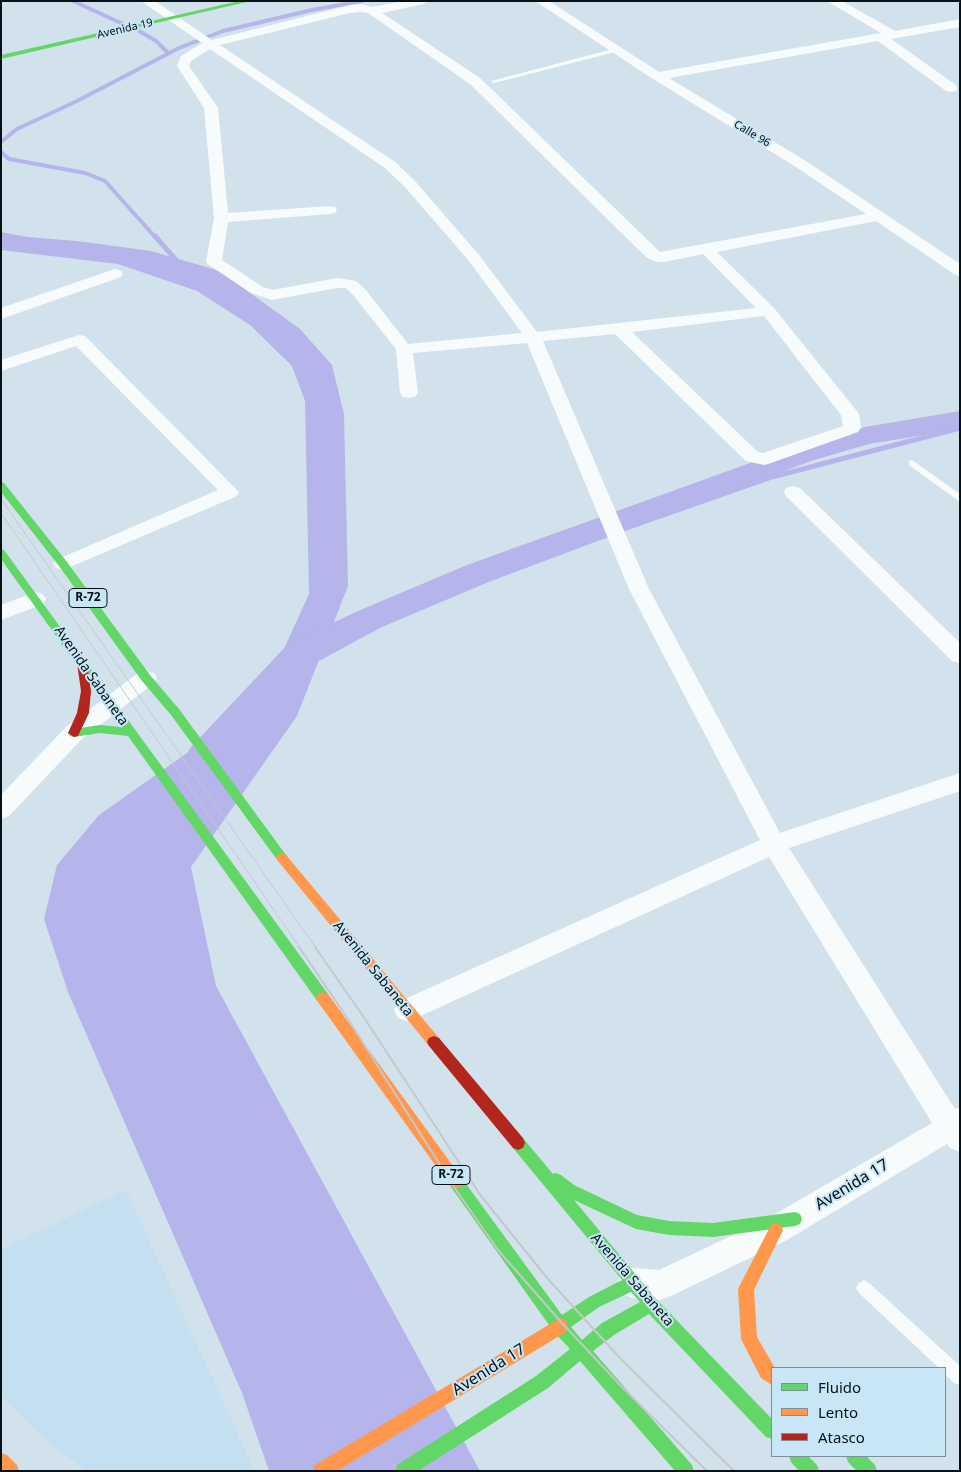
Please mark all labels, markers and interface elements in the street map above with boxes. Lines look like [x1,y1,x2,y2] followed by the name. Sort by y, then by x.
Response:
[96,16,154,42] street label: Avenida 19
[731,118,773,150] street label: Calle 96
[69,588,107,608] road number: R-72
[50,623,132,729] street label: Avenida Sabaneta
[329,918,417,1020] street label: Avenida Sabaneta
[812,1155,892,1215] street label: Avenida 17
[432,1166,470,1184] road number: R-72
[587,1230,677,1330] street label: Avenida Sabaneta
[449,1340,529,1400] street label: Avenida 17
[771,1367,946,1457] legend
[818,1377,861,1397] text: Fluido
[818,1402,858,1422] text: Lento
[818,1427,865,1447] text: Atasco

